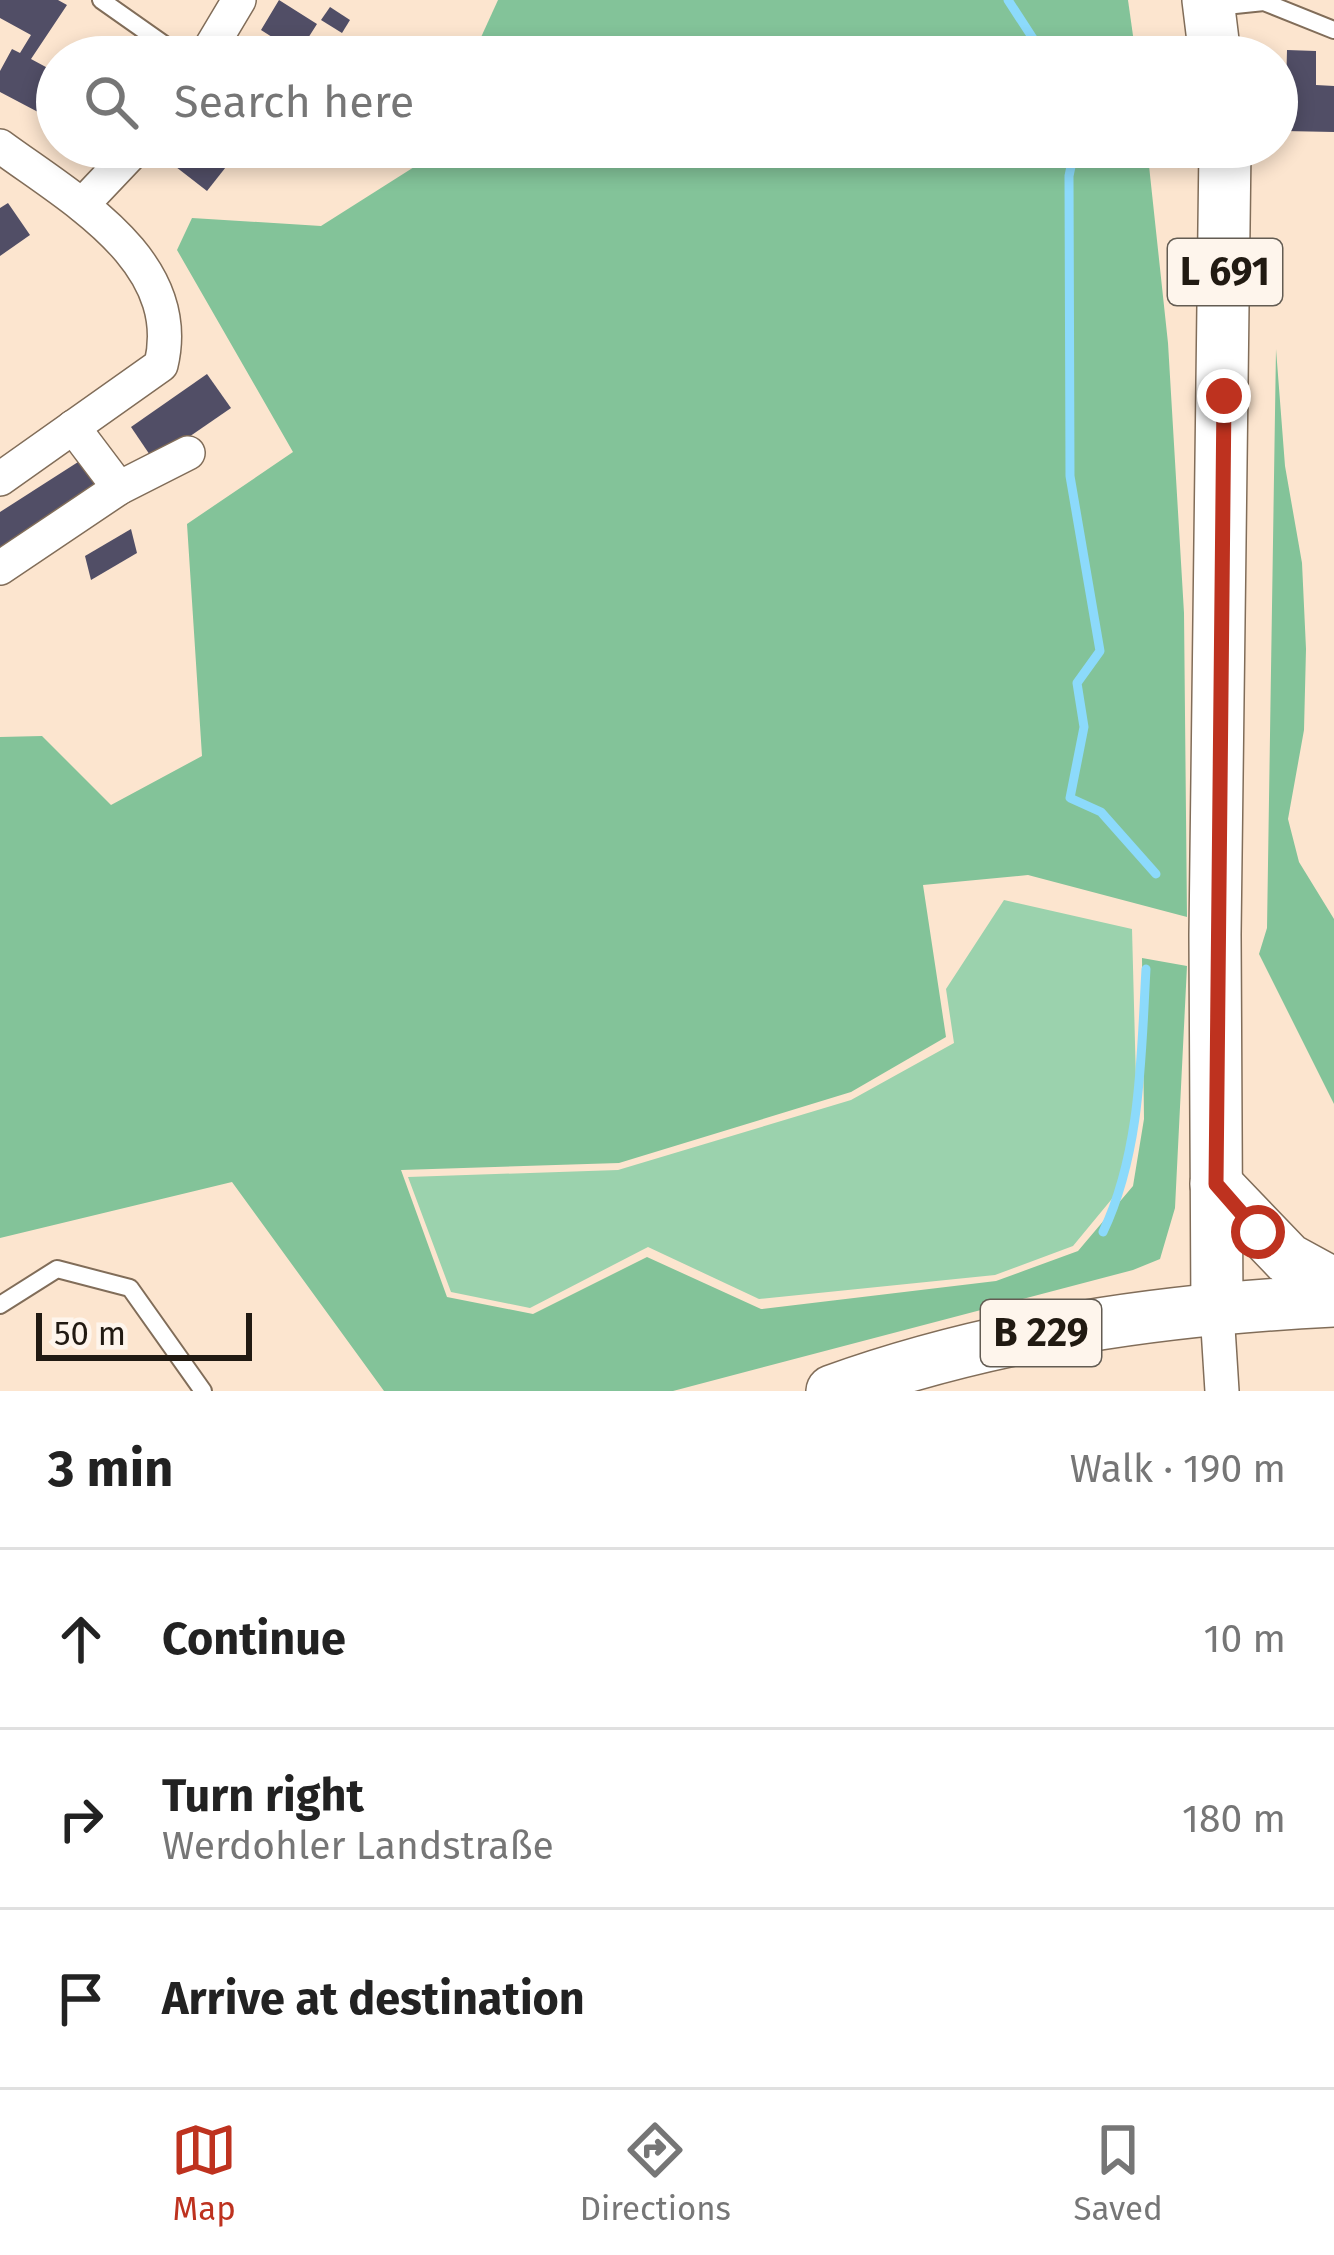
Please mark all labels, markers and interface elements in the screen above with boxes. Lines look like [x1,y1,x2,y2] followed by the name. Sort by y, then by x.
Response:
[36,36,1298,168] search box
[78,69,144,135] icon: search
[174,75,414,129] text: Search here
[1168,239,1282,305] road number: L 691
[1197,369,1251,423] route end
[1231,1205,1285,1259] route start
[981,1300,1101,1366] road number: B 229
[36,1307,252,1360] scale bar
[54,1314,126,1354] text: 50 m
[48,1438,174,1500] text: 3 min
[1070,1446,1286,1492] text: Walk · 190 m
[48,1606,114,1672] icon: ahead
[162,1612,346,1666] text: Continue
[1204,1616,1286,1662] text: 10 m
[162,1769,364,1823] text: Turn right
[48,1786,114,1852] icon: right
[1182,1796,1286,1842] text: 180 m
[162,1823,554,1869] text: Werdohler Landstraße
[48,1966,114,2032] icon: arrive
[162,1972,585,2026] text: Arrive at destination
[171,2117,237,2229] tab: Map
[580,2117,731,2229] tab: Directions
[1073,2117,1163,2229] tab: Saved

